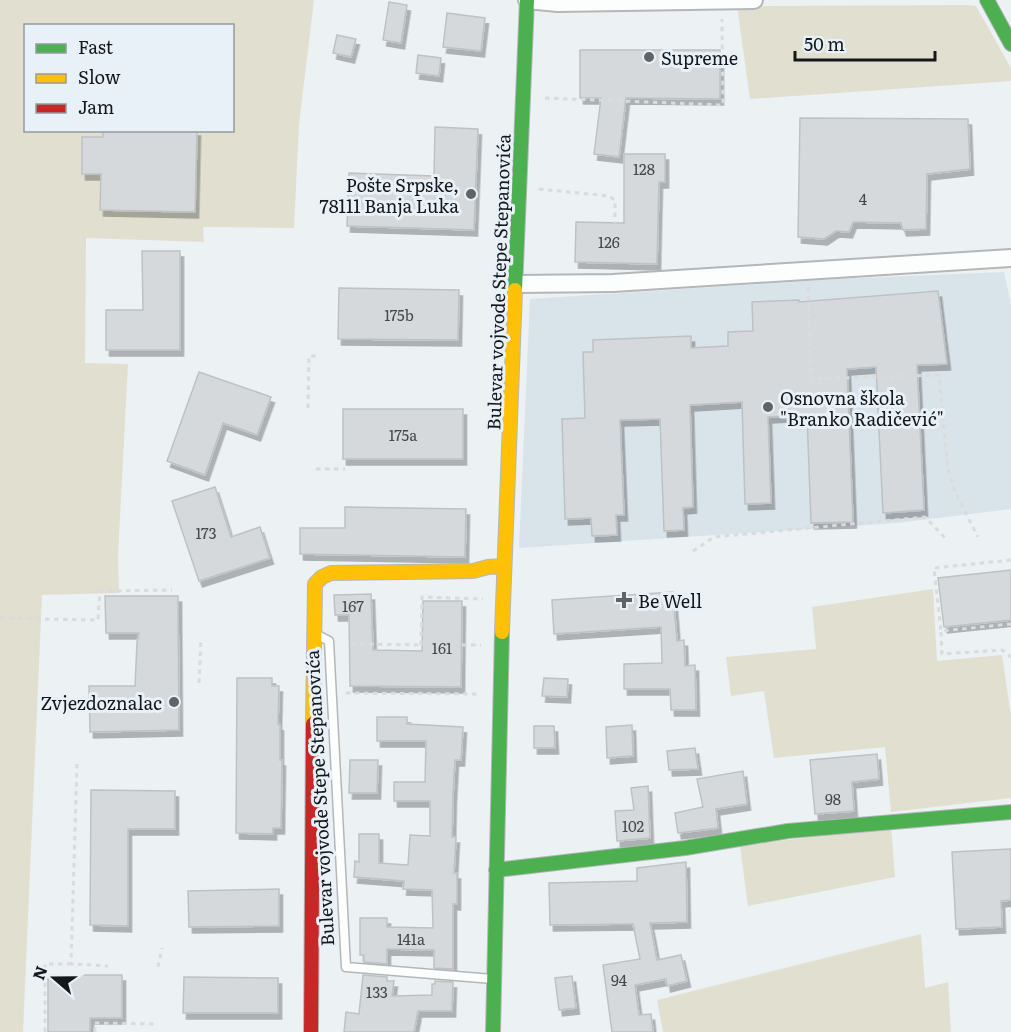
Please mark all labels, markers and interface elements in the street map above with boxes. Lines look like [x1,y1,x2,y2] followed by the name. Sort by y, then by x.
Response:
[24,24,234,132] legend
[795,24,934,62] scale bar
[804,30,845,57] text: 50 m
[78,33,114,60] text: Fast
[661,44,738,71] place label: Supreme
[642,50,656,64] marker: Supreme
[78,63,121,90] text: Slow
[78,93,114,120] text: Jam
[479,133,517,431] street label: Bulevar vojvode Stepe Stepanovića
[633,157,655,180] house number: 128
[320,171,459,219] place label: Pošte Srpske, 78111 Banja Luka
[464,187,478,201] marker: Pošte Srpske, 78111 Banja Luka
[859,187,867,210] house number: 4
[598,230,620,253] house number: 126
[384,303,414,326] house number: 175b
[780,384,944,432] place label: Osnovna škola "Branko Radičević"
[761,400,775,414] marker: Osnovna škola "Branko Radičević"
[389,423,418,446] house number: 175a
[195,521,217,544] house number: 173
[638,587,702,614] place label: Be Well
[615,591,633,609] marker: Be Well
[342,594,364,617] house number: 167
[432,636,452,659] house number: 161
[298,649,340,947] street label: Bulevar vojvode Stepe Stepanovića
[40,689,162,716] place label: Zvjezdoznalac
[167,695,181,709] marker: Zvjezdoznalac
[825,787,841,810] house number: 98
[622,814,645,837] house number: 102
[397,927,426,950] house number: 141a
[24,948,84,1008] north arrow
[25,962,53,983] text: N
[611,968,627,991] house number: 94
[366,980,388,1003] house number: 133

